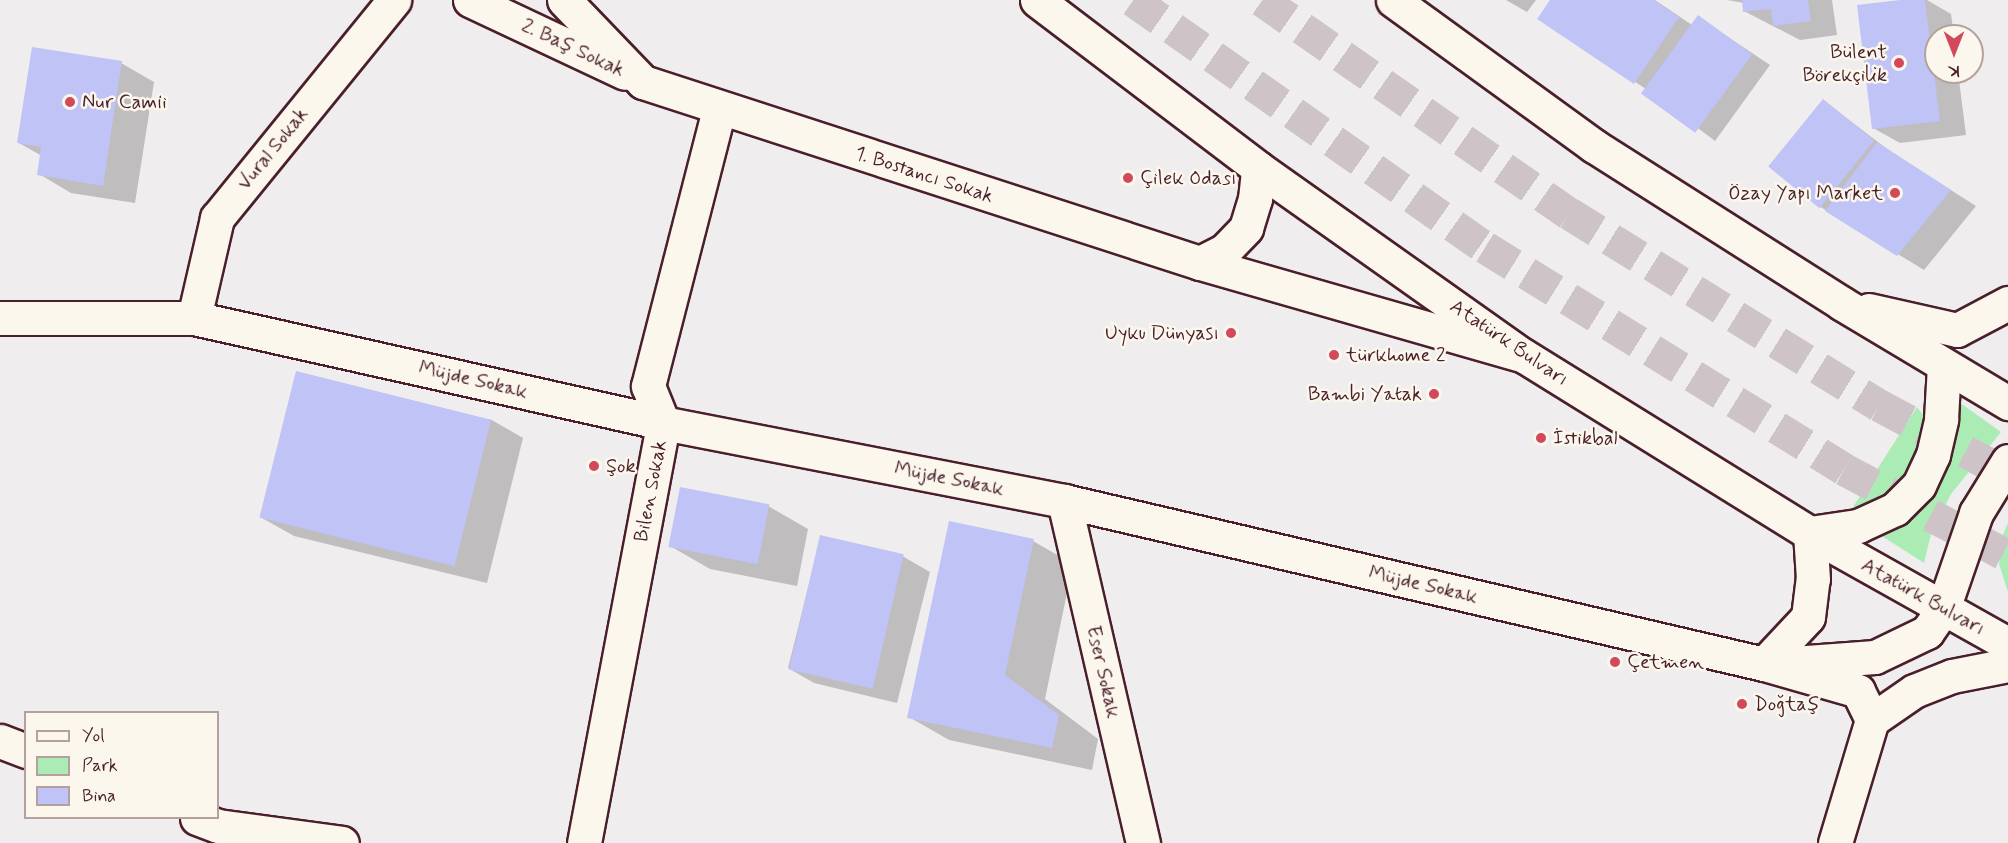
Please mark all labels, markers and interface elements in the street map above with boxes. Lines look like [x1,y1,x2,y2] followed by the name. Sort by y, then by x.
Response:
[518,14,628,82] street label: 2. Baş Sokak
[1924,24,1984,84] north arrow
[1802,40,1887,87] place label: Bülent Börekçilik
[1892,56,1906,70] marker: Bülent Börekçilik
[1948,60,1960,81] text: K
[82,90,172,114] place label: Nur Camii
[63,95,77,109] marker: Nur Camii
[232,103,314,195] street label: Vural Sokak
[852,141,996,209] street label: 1. Bostancı Sokak
[1140,166,1236,190] place label: Çilek Odası
[1121,171,1135,185] marker: Çilek Odası
[1725,181,1883,205] place label: Özay Yapı Market
[1888,186,1902,200] marker: Özay Yapı Market
[1447,296,1571,390] street label: Atatürk Bulvarı
[1106,321,1219,345] place label: Uyku Dünyası
[1224,326,1238,340] marker: Uyku Dünyası
[1346,343,1446,367] place label: türkhome 2
[1327,348,1341,362] marker: türkhome 2
[417,356,529,404] street label: Müjde Sokak
[1310,382,1422,406] place label: Bambi Yatak
[1427,387,1441,401] marker: Bambi Yatak
[1553,426,1618,450] place label: İstikbal
[1534,431,1548,445] marker: İstikbal
[629,438,673,544] street label: Bilen Sokak
[606,454,636,478] place label: Şok
[893,457,1005,501] street label: Müjde Sokak
[587,459,601,473] marker: Şok
[1858,554,1988,640] street label: Atatürk Bulvarı
[1367,561,1479,609] street label: Müjde Sokak
[1081,624,1125,720] street label: Eser Sokak
[1627,650,1704,674] place label: Çetmen
[1608,655,1622,669] marker: Çetmen
[1754,692,1819,716] place label: Doğtaş
[1735,697,1749,711] marker: Doğtaş
[24,711,219,819] legend
[82,724,105,748] text: Yol
[82,754,118,778] text: Park
[82,784,116,808] text: Bina

